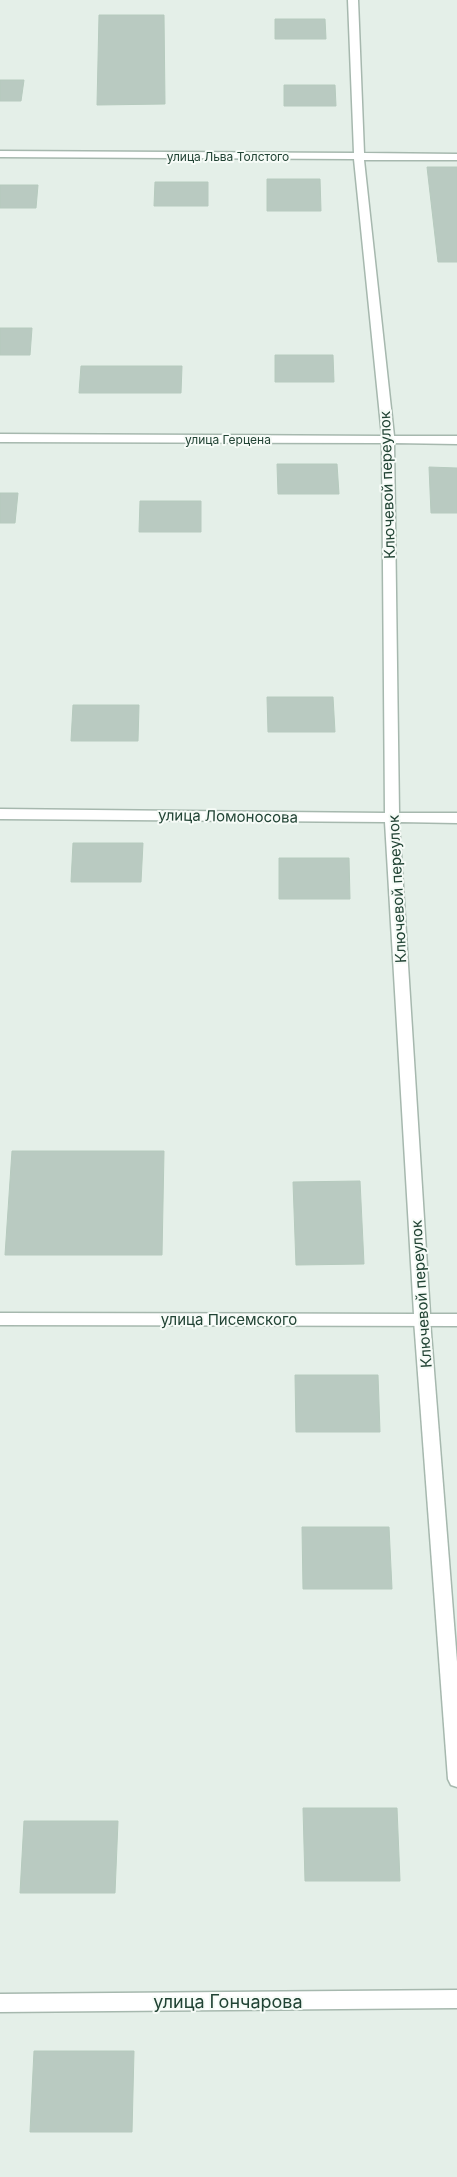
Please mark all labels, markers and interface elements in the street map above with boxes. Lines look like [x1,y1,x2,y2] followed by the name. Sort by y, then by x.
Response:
[167,149,289,164] street label: улица Льва Толстого
[375,411,399,559] street label: Ключевой переулок
[185,432,271,447] street label: улица Герцена
[158,805,298,827] street label: улица Ломоносова
[384,815,410,963] street label: Ключевой переулок
[406,1219,436,1369] street label: Ключевой переулок
[161,1310,297,1329] street label: улица Писемского
[153,1991,303,2012] street label: улица Гончарова

